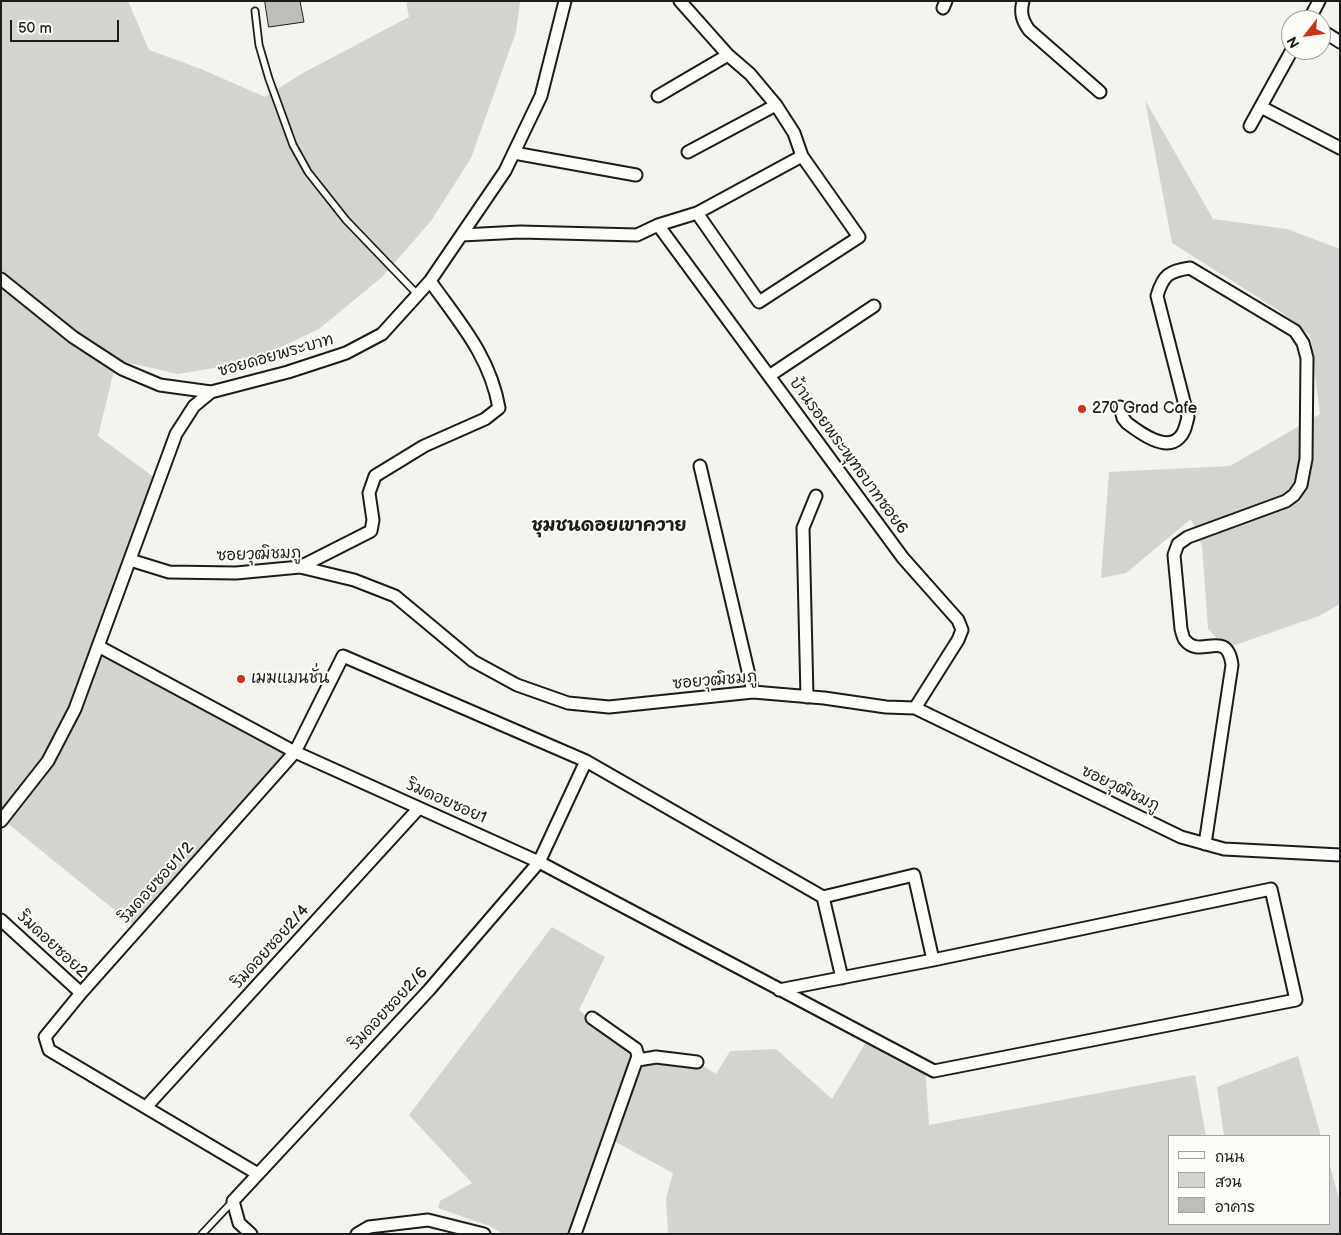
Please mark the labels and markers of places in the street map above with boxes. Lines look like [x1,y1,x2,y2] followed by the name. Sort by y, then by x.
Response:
[1092,399,1197,419] place label: 270 Grad Cafe
[1076,403,1088,415] marker: 270 Grad Cafe
[251,669,329,689] place label: เมฆแมนชั่น
[235,673,247,685] marker: เมฆแมนชั่น

